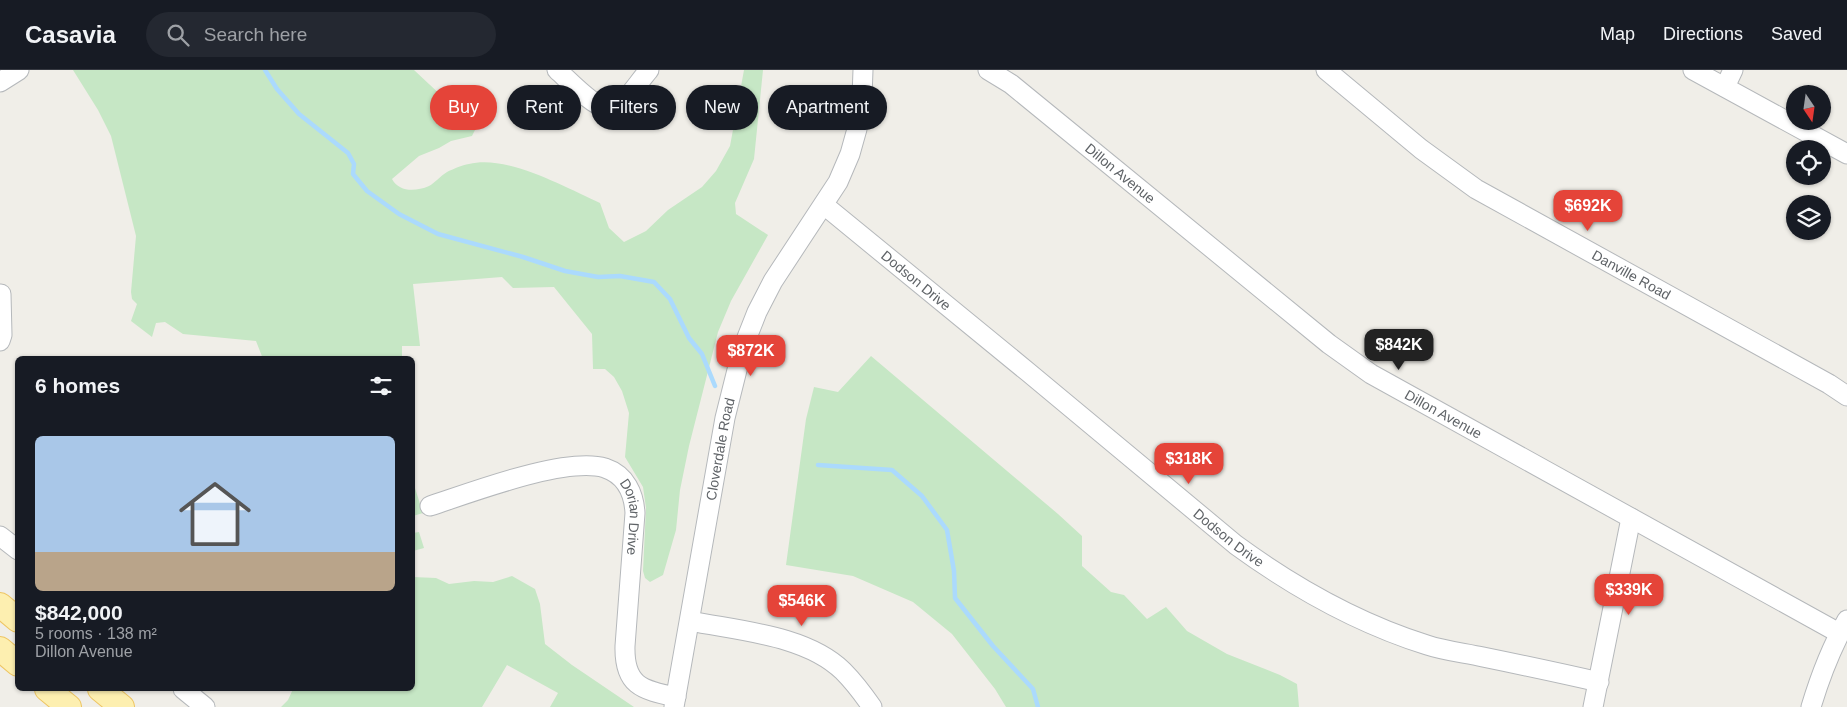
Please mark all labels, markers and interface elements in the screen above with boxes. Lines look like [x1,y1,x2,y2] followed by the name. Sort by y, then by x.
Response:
[146,12,496,57] search box
[25,21,116,48] text: Casavia
[164,21,192,49] icon: search
[204,24,307,45] text: Search here
[1600,24,1635,44] text: Map
[1663,24,1743,44] text: Directions
[1771,24,1822,44] text: Saved
[430,85,497,130] chip: Buy
[507,85,581,130] chip: Rent
[591,85,676,130] chip: Filters
[686,85,758,130] chip: New
[768,85,887,130] chip: Apartment
[1786,85,1831,130] north arrow
[1786,85,1831,240] map controls
[1082,140,1159,207] street label: Dillon Avenue
[1786,140,1831,185] button: locate
[1553,190,1623,232] pin: $692K
[1786,195,1831,240] button: layers
[1564,197,1612,214] text: $692K
[878,247,954,314] street label: Dodson Drive
[1589,247,1673,303] street label: Danville Road
[1364,328,1434,371] pin: $842K
[716,334,786,377] pin: $872K
[1375,336,1423,353] text: $842K
[727,342,775,359] text: $872K
[367,372,395,400] icon: filters
[35,374,120,397] text: 6 homes
[1402,386,1485,442] street label: Dillon Avenue
[703,396,738,502] street label: Cloverdale Road
[1154,442,1224,485] pin: $318K
[1165,450,1213,467] text: $318K
[170,469,260,559] icon: home
[617,475,643,556] street label: Dorian Drive
[1190,505,1267,570] street label: Dodson Drive
[1594,574,1664,616] pin: $339K
[1605,581,1653,598] text: $339K
[767,584,837,627] pin: $546K
[778,592,826,609] text: $546K
[35,601,123,624] text: $842,000
[35,625,157,642] text: 5 rooms · 138 m²
[35,643,133,660] text: Dillon Avenue

